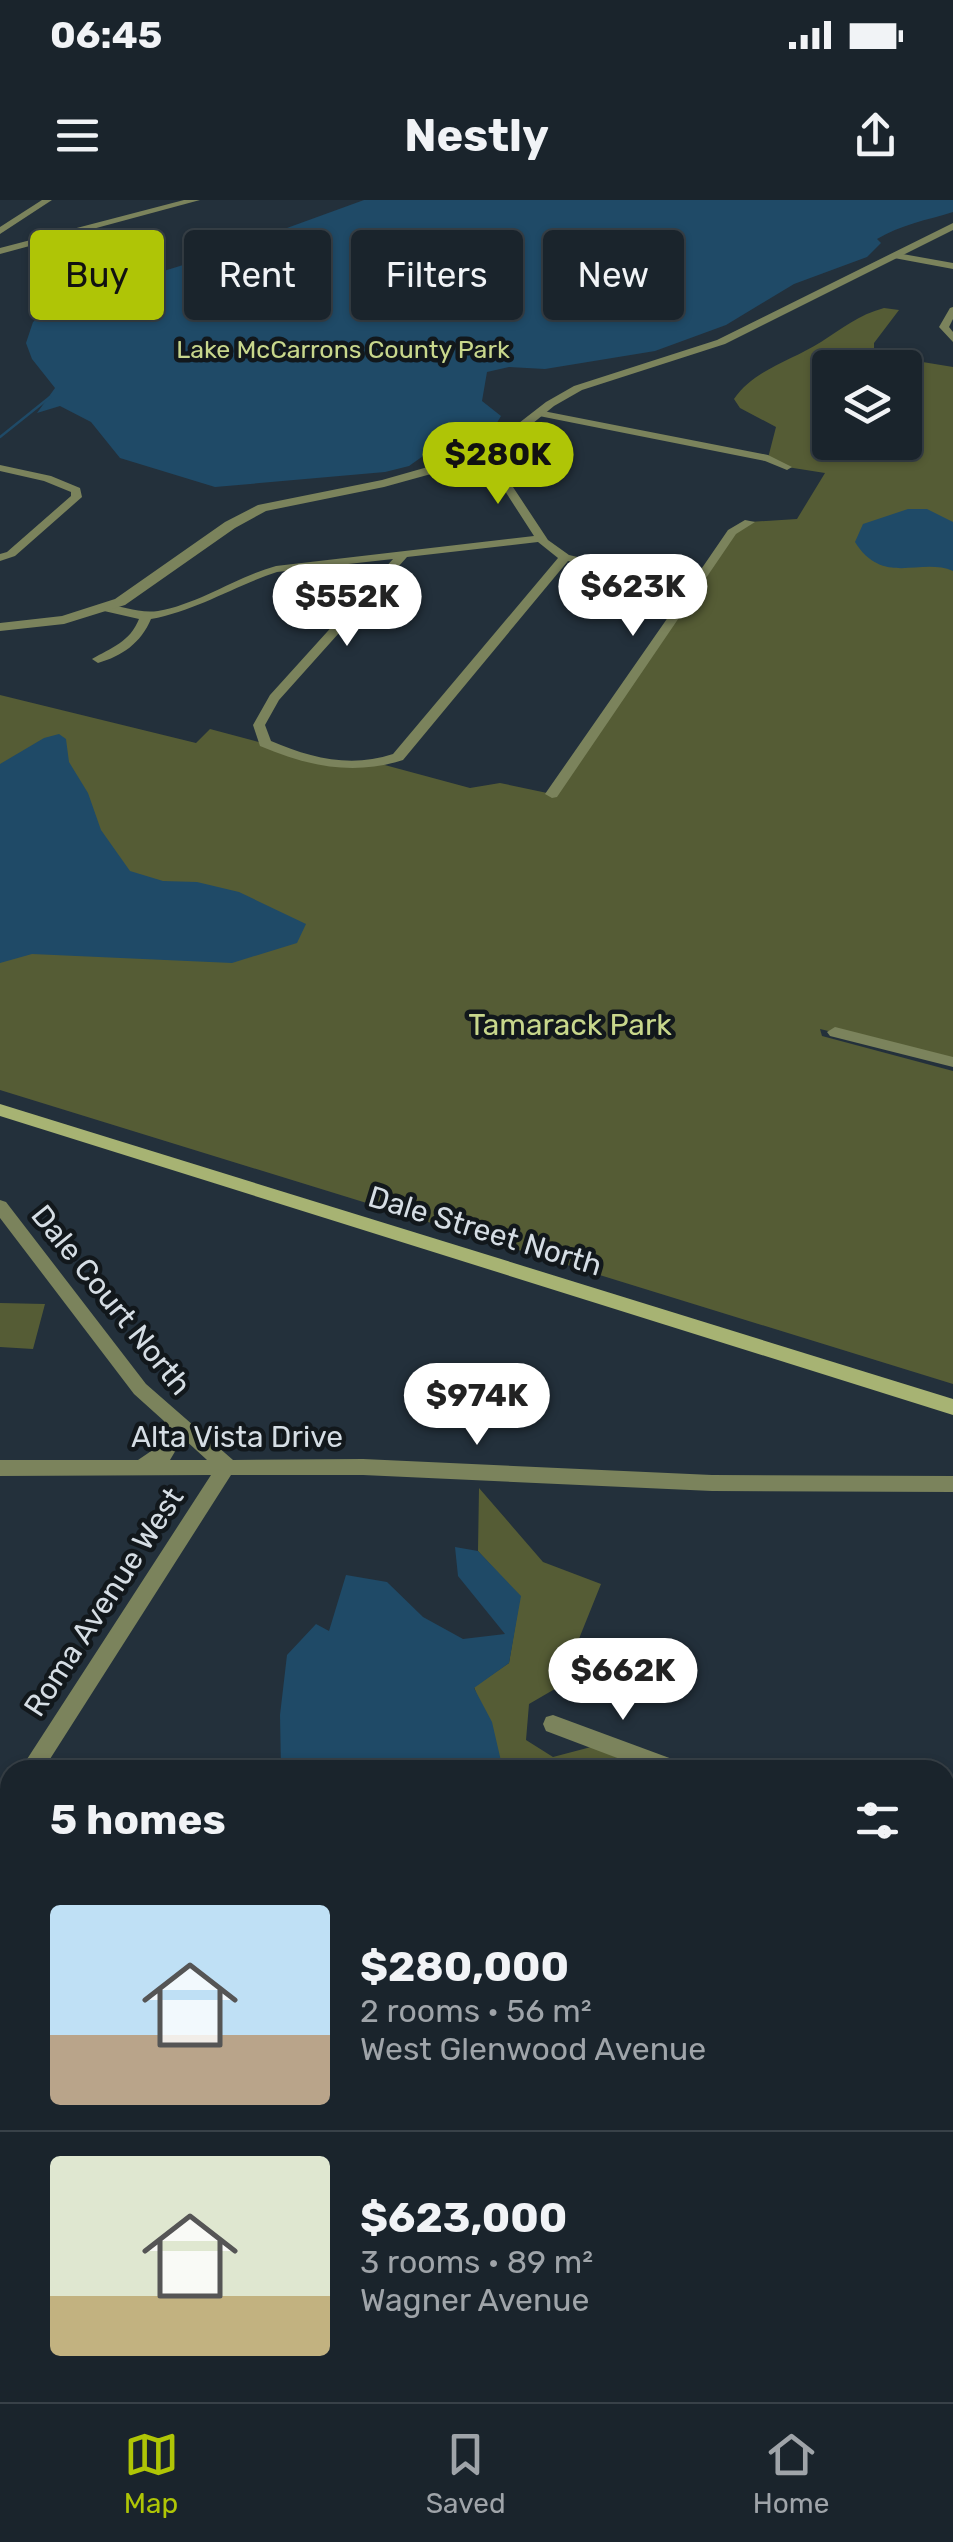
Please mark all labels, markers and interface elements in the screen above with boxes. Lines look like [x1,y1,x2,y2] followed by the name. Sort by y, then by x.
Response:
[50,12,162,58] text: 06:45
[50,108,105,163] icon: menu
[848,108,903,163] icon: share
[404,109,549,162] text: Nestly
[30,230,164,320] chip: Buy
[184,230,331,320] chip: Rent
[351,230,523,320] chip: Filters
[543,230,684,320] chip: New
[176,335,510,364] park label: Lake McCarrons County Park
[812,350,922,460] map controls
[812,350,922,460] button: layers
[428,422,568,507] pin: $280K
[445,435,551,473] text: $280K
[563,554,703,639] pin: $623K
[277,564,417,649] pin: $552K
[580,567,686,605] text: $623K
[295,577,399,615] text: $552K
[468,1007,672,1043] park label: Tamarack Park
[364,1178,606,1284] street label: Dale Street North
[23,1198,199,1402] street label: Dale Court North
[407,1363,547,1448] pin: $974K
[426,1376,528,1414] text: $974K
[131,1419,343,1455] street label: Alta Vista Drive
[17,1481,192,1723] street label: Roma Avenue West
[553,1638,693,1723] pin: $662K
[570,1651,676,1689] text: $662K
[850,1793,905,1848] icon: filters
[50,1795,226,1845] text: 5 homes
[360,1942,569,1992] text: $280,000
[130,1945,250,2065] icon: home
[360,1992,592,2030] text: 2 rooms · 56 m²
[360,2030,706,2068] text: West Glenwood Avenue
[360,2193,567,2243] text: $623,000
[130,2196,250,2316] icon: home
[360,2243,593,2281] text: 3 rooms · 89 m²
[360,2281,590,2319] text: Wagner Avenue
[124,2427,179,2520] tab: Map
[426,2427,506,2520] tab: Saved
[753,2427,829,2520] tab: Home

